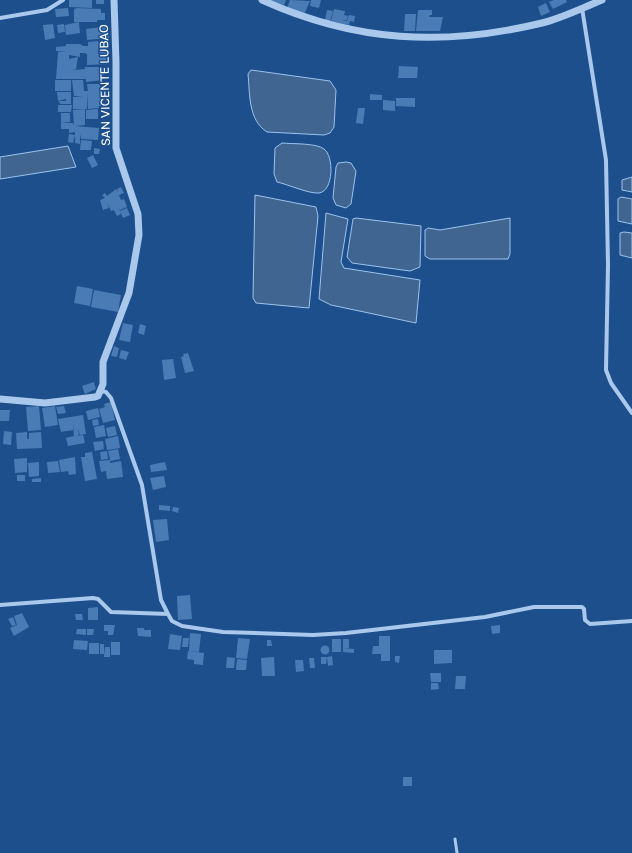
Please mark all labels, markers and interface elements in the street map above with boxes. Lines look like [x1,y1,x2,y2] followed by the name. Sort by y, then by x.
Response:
[96,24,113,146] street label: SAN VICENTE LUBAO

